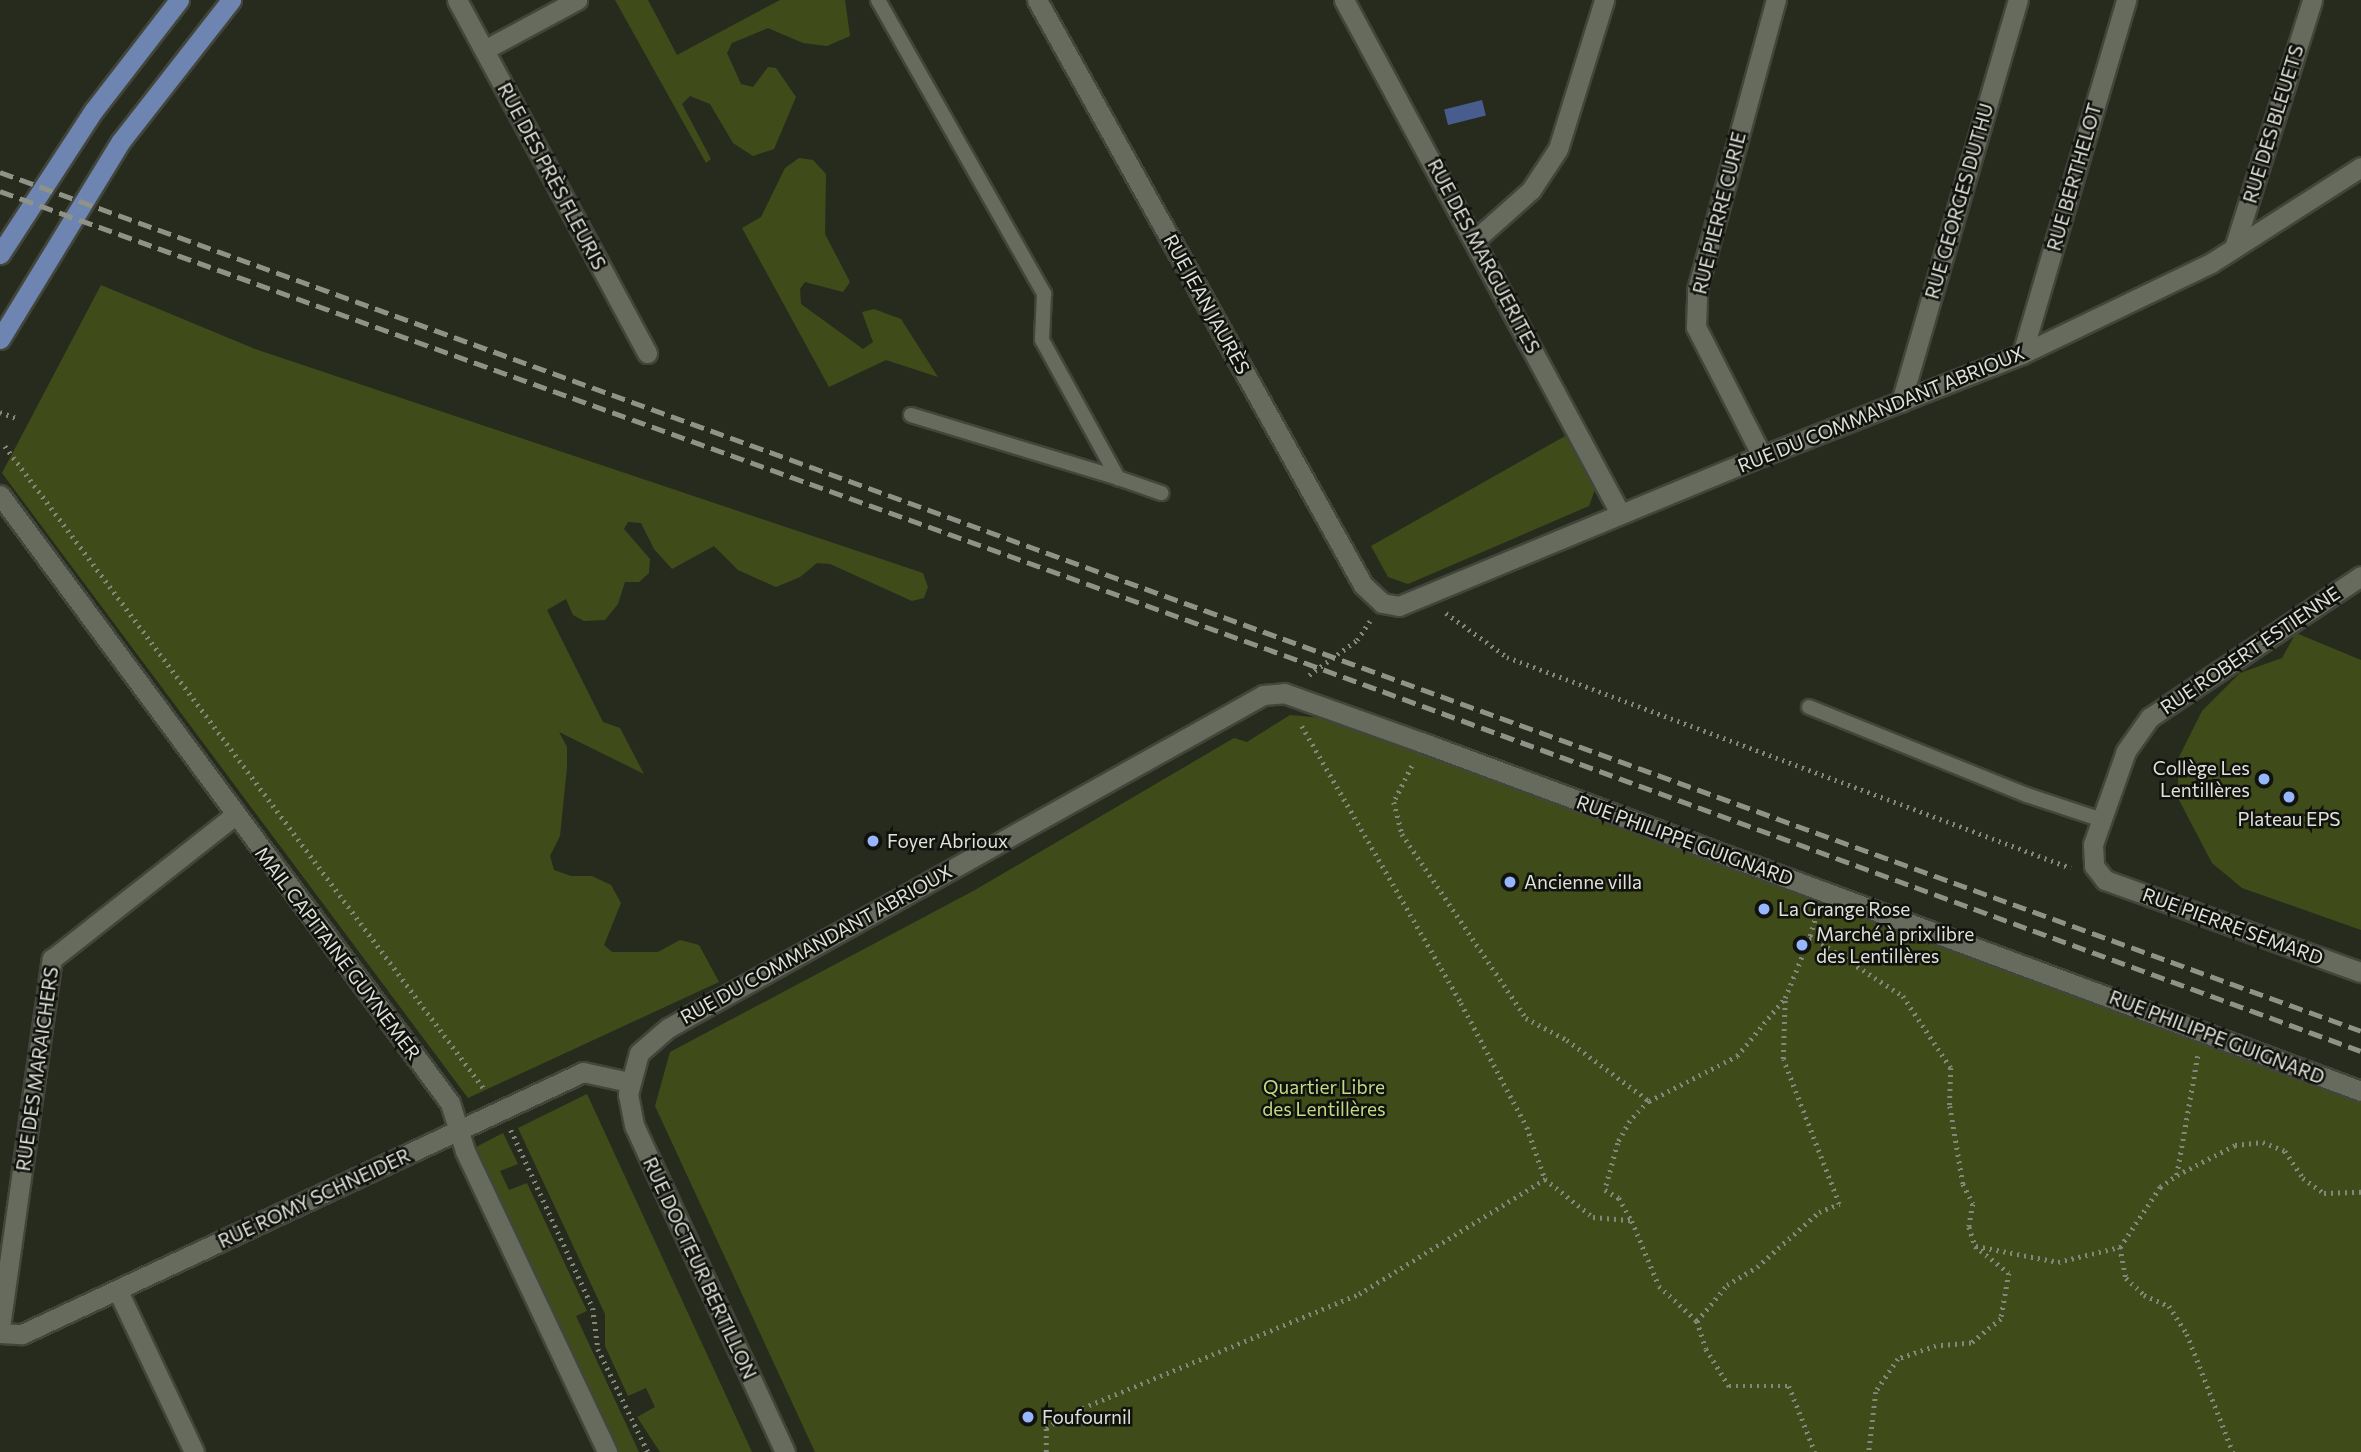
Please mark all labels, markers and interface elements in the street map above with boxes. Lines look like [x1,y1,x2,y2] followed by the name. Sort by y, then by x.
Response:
[2238,42,2308,206] street label: RUE DES BLEUETS
[493,79,611,273] street label: RUE DES PRÈS FLEURIS
[1920,101,1998,301] street label: RUE GEORGES DUTHU
[2042,101,2106,253] street label: RUE BERTHELOT
[1688,130,1750,296] street label: RUE PIERRE CURIE
[1423,155,1545,357] street label: RUE DES MARGUERITES
[1159,230,1255,378] street label: RUE JEAN JAURÈS
[1734,341,2028,477] street label: RUE DU COMMANDANT ABRIOUX
[2156,581,2344,719] street label: RUE ROBERT ESTIENNE
[2153,757,2250,801] place label: Collège Les Lentillères
[2256,771,2272,787] marker: Collège Les Lentillères
[2281,789,2297,805] marker: Plateau EPS
[1574,790,1796,890] street label: RUE PHILIPPE GUIGNARD
[2238,808,2340,830] place label: Plateau EPS
[887,830,1008,852] place label: Foyer Abrioux
[865,833,881,849] marker: Foyer Abrioux
[250,842,426,1064] street label: MAIL CAPITAINE GUYNEMER
[676,860,956,1028] street label: RUE DU COMMANDANT ABRIOUX
[1524,871,1642,893] place label: Ancienne villa
[1502,874,1518,890] marker: Ancienne villa
[2140,883,2326,969] street label: RUE PIERRE SEMARD
[1778,898,1910,920] place label: La Grange Rose
[1756,901,1772,917] marker: La Grange Rose
[1816,923,1974,967] place label: Marché à prix libre des Lentillères
[1794,937,1810,953] marker: Marché à prix libre des Lentillères
[11,965,63,1173] street label: RUE DES MARAICHERS
[2106,985,2328,1089] street label: RUE PHILIPPE GUIGNARD
[1262,1076,1386,1120] park label: Quartier Libre des Lentillères
[214,1143,414,1253] street label: RUE ROMY SCHNEIDER
[639,1154,761,1382] street label: RUE DOCTEUR BERTILLON
[1042,1406,1132,1428] place label: Foufournil
[1020,1409,1036,1425] marker: Foufournil

